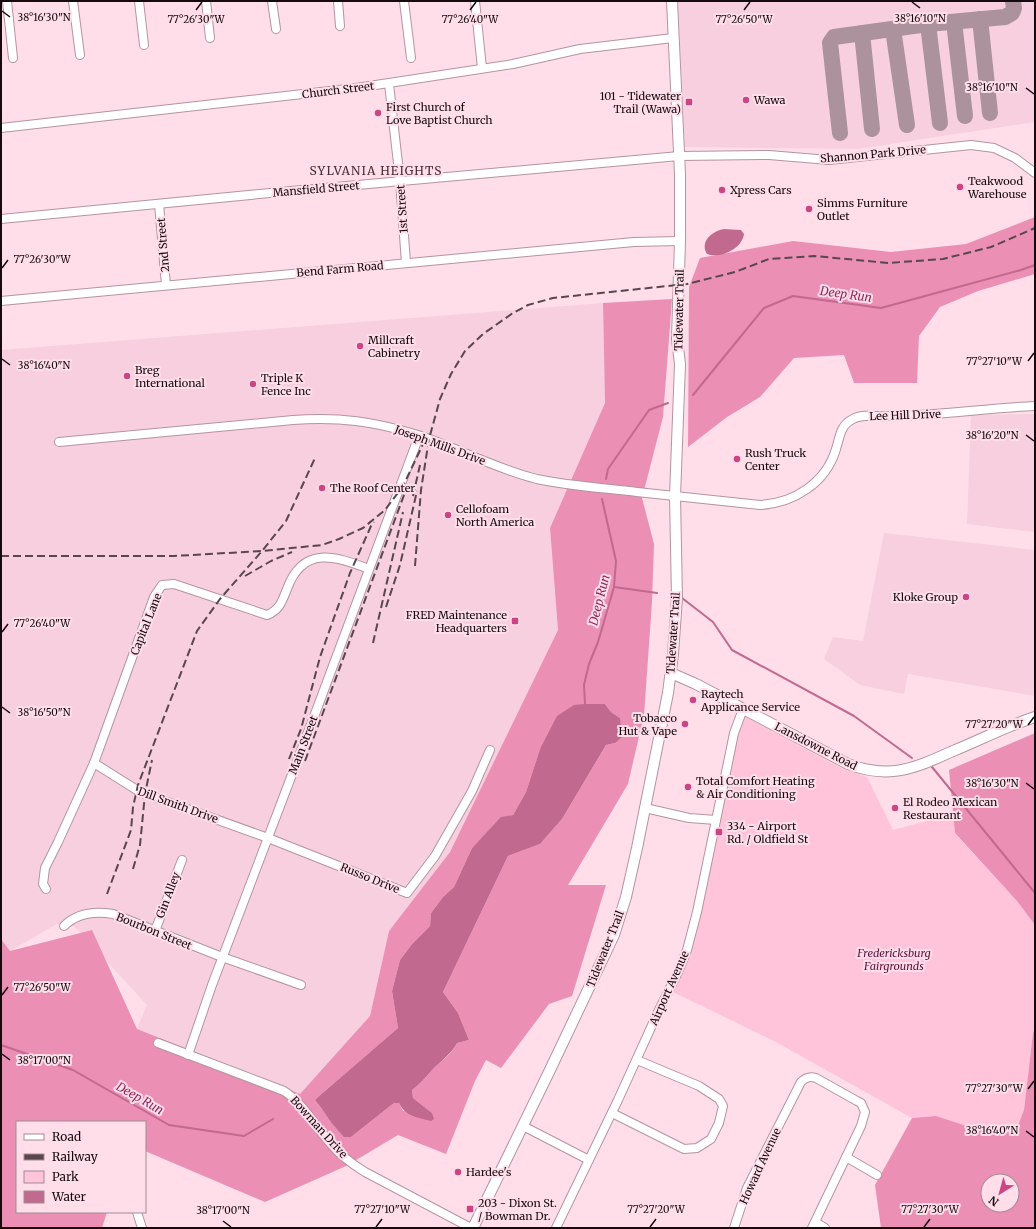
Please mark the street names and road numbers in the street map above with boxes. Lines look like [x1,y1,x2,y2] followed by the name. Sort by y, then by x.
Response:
[301,79,375,101] street label: Church Street
[820,142,927,166] street label: Shannon Park Drive
[272,178,361,200] street label: Mansfield Street
[393,184,411,234] street label: 1st Street
[154,217,172,273] street label: 2nd Street
[296,258,384,280] street label: Bend Farm Road
[671,269,687,351] street label: Tidewater Trail
[869,407,941,423] street label: Lee Hill Drive
[392,422,488,468] street label: Joseph Mills Drive
[127,591,165,657] street label: Capital Lane
[663,591,683,674] street label: Tidewater Trail
[285,713,321,776] street label: Main Street
[772,719,860,773] street label: Lansdowne Road
[136,784,220,826] street label: Dill Smith Drive
[338,860,402,896] street label: Russo Drive
[153,869,183,920] street label: Gin Alley
[583,908,627,989] street label: Tidewater Trail
[114,909,195,953] street label: Bourbon Street
[646,948,692,1028] street label: Airport Avenue
[287,1093,351,1161] street label: Bowman Drive
[736,1125,784,1206] street label: Howard Avenue

